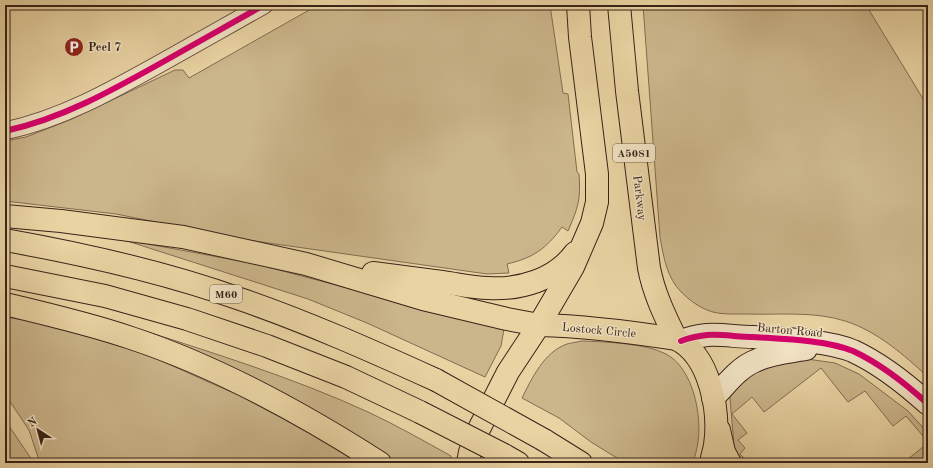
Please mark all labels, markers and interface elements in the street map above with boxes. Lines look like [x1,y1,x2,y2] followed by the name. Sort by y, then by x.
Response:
[63,36,85,58] parking icon: Peel 7
[88,42,121,54] place label: Peel 7
[613,144,655,162] road number: A5081
[630,175,648,222] street label: Parkway
[210,285,242,303] road number: M60
[561,322,637,340] street label: Lostock Circle
[757,322,823,340] street label: Barton Road
[18,410,58,450] north arrow
[26,416,40,430] text: N

